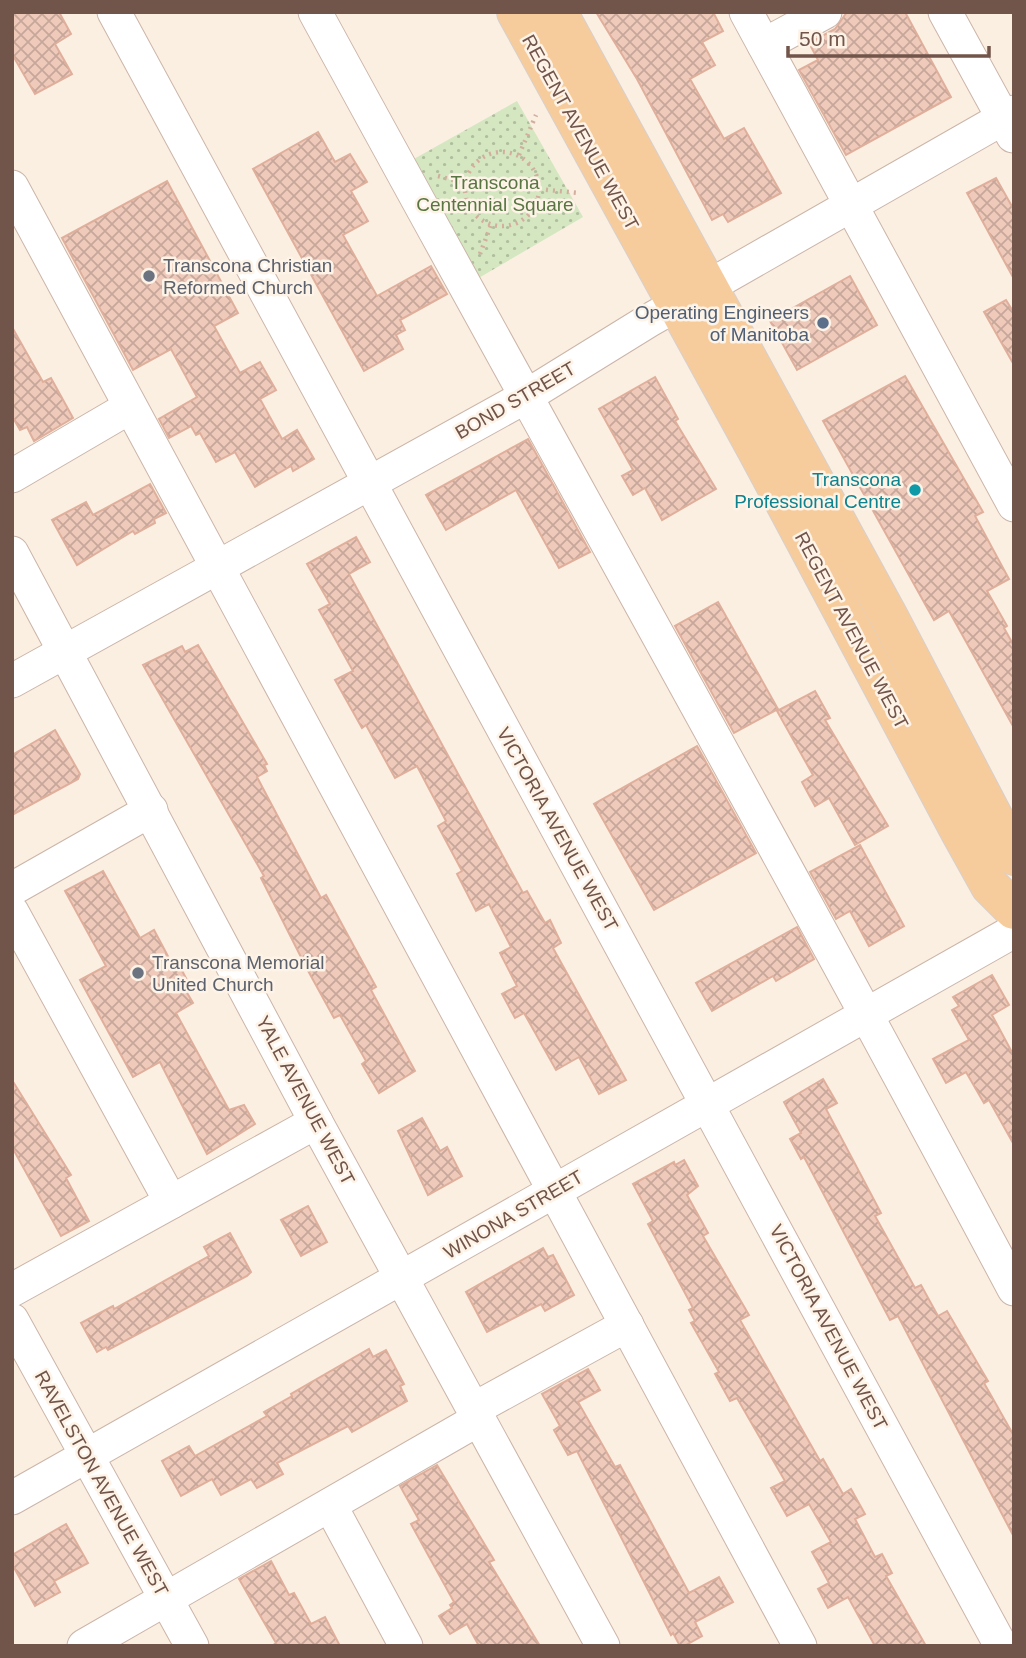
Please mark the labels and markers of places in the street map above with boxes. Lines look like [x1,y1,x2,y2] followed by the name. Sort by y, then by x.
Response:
[163,255,332,298] place label: Transcona Christian Reformed Church
[141,268,157,284] marker: Transcona Christian Reformed Church
[635,302,809,345] place label: Operating Engineers of Manitoba
[815,315,831,331] marker: Operating Engineers of Manitoba
[734,469,901,512] place label: Transcona Professional Centre
[907,482,923,498] marker: Transcona Professional Centre
[152,952,324,995] place label: Transcona Memorial United Church
[130,965,146,981] marker: Transcona Memorial United Church

